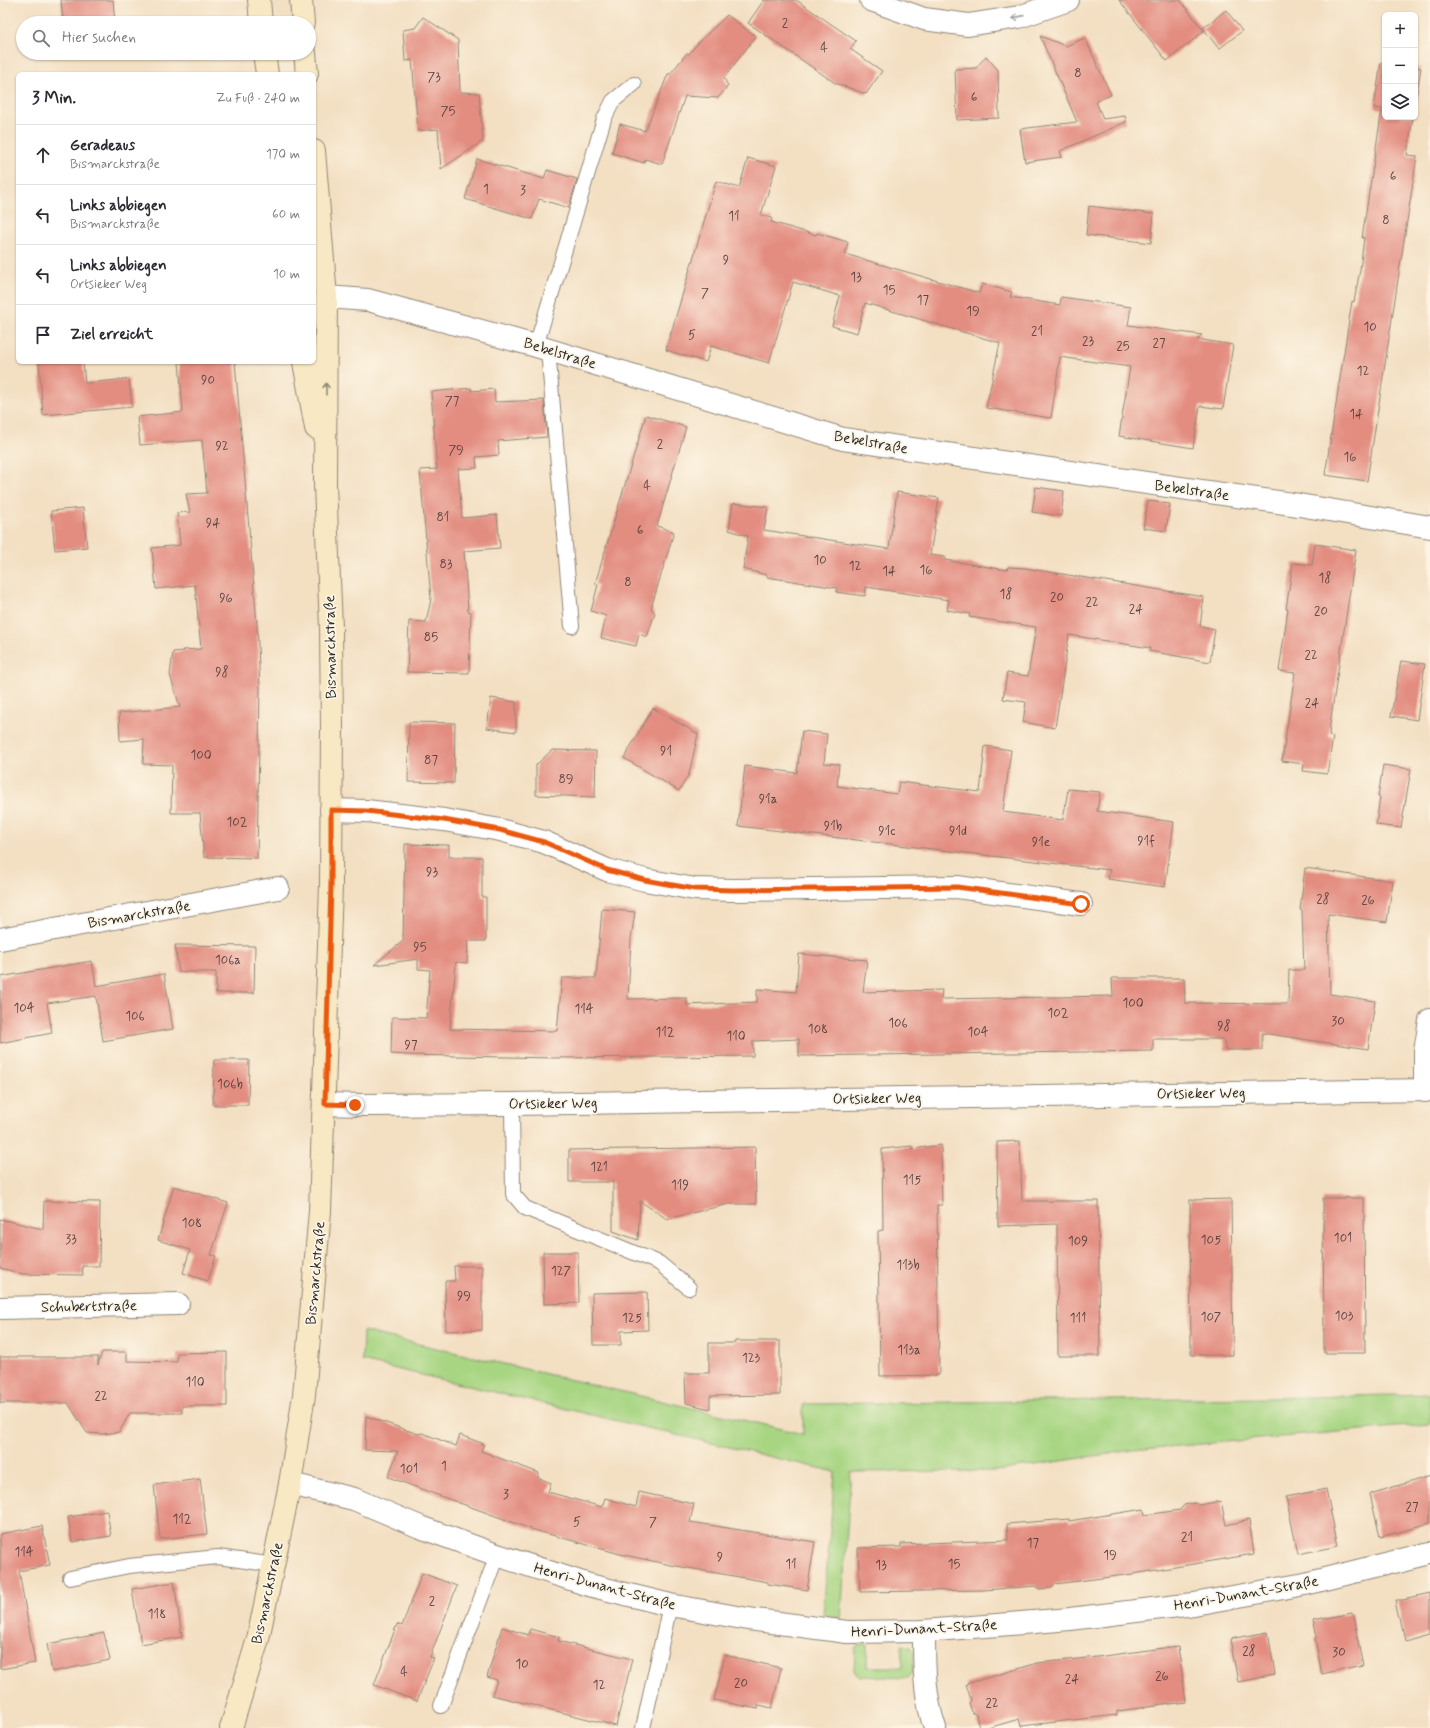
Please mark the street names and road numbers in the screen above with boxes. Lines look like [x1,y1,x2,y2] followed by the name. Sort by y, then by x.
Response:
[521,333,599,374] street label: Bebelstraße
[832,427,910,459] street label: Bebelstraße
[1153,476,1230,506] street label: Bebelstraße
[320,595,342,699] street label: Bismarckstraße
[86,896,192,934] street label: Bismarckstraße
[1156,1083,1246,1105] street label: Ortsieker Weg
[832,1088,922,1110] street label: Ortsieker Weg
[508,1093,598,1115] street label: Ortsieker Weg
[302,1220,330,1326] street label: Bismarckstraße
[41,1296,137,1318] street label: Schubertstraße
[247,1540,289,1646] street label: Bismarckstraße
[532,1558,678,1616] street label: Henri-Dunant-Straße
[1172,1571,1320,1617] street label: Henri-Dunant-Straße
[850,1615,998,1643] street label: Henri-Dunant-Straße

